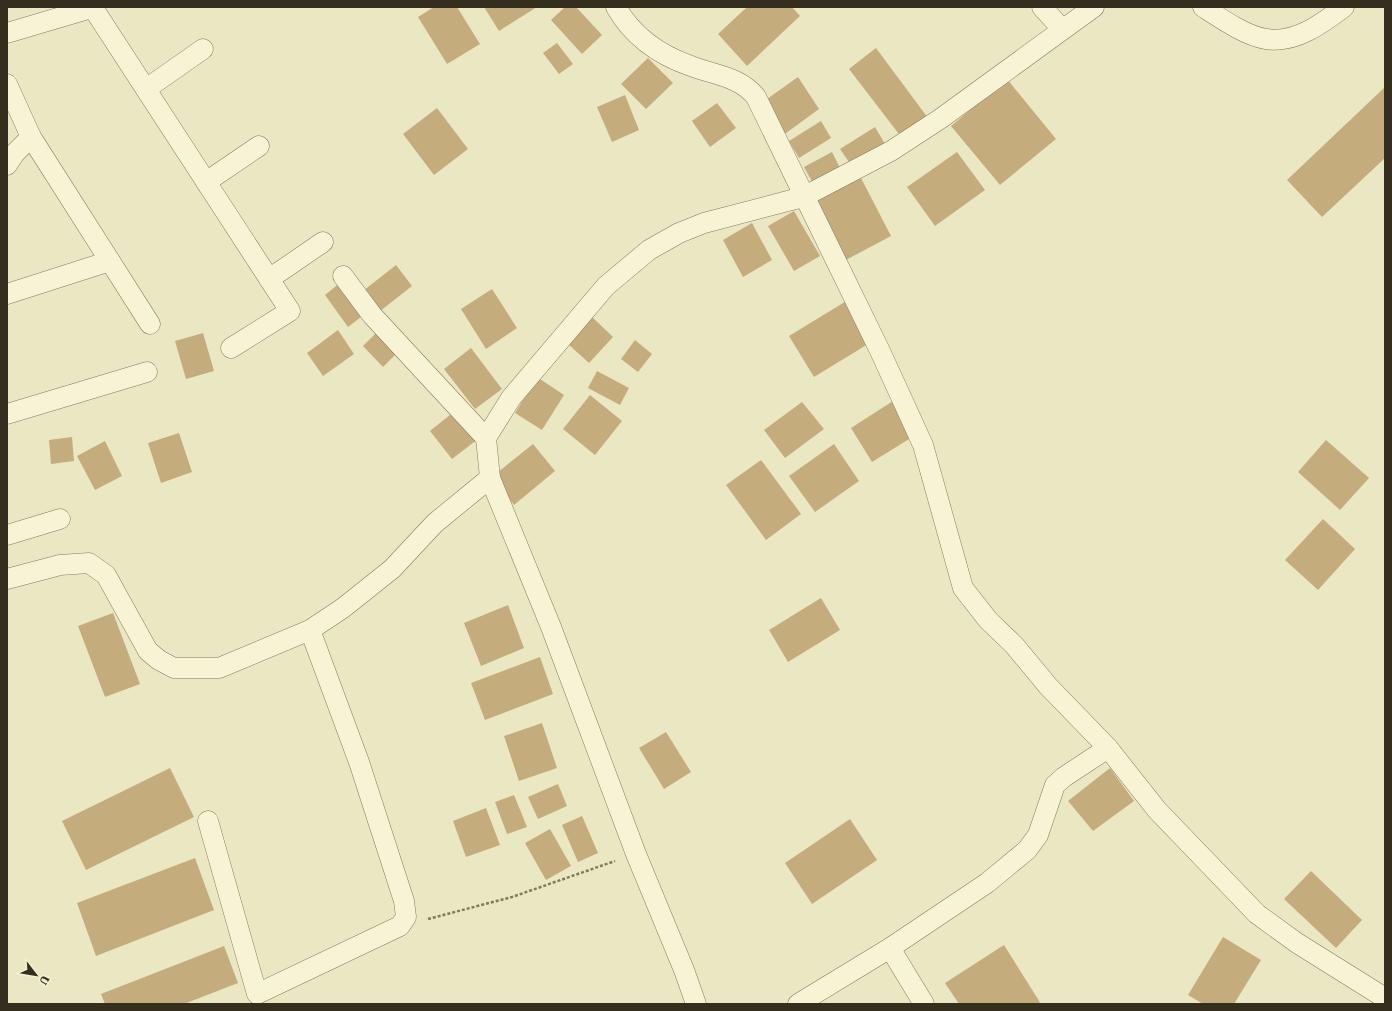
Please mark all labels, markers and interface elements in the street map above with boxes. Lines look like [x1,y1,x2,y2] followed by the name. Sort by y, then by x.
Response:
[16,955,56,995] north arrow
[36,973,52,987] text: U

